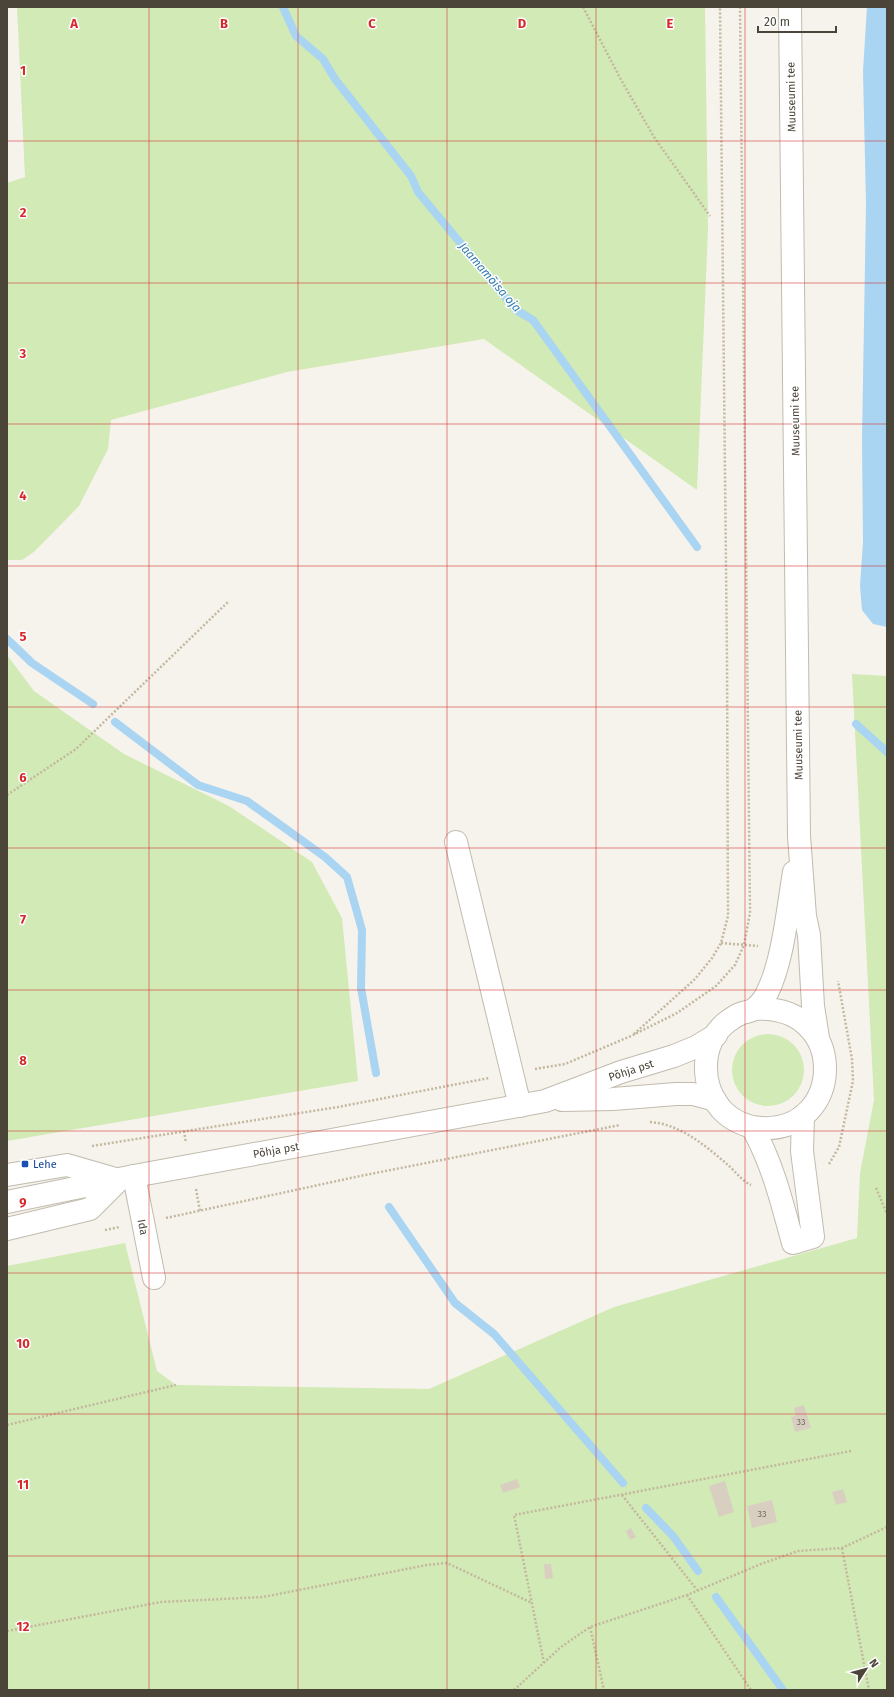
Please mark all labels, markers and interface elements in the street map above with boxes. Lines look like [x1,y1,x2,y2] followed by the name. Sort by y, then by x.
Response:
[758,8,836,34] scale bar
[764,15,790,29] text: 20 m
[69,16,78,31] text: A
[220,16,228,31] text: B
[368,16,376,31] text: C
[518,16,527,31] text: D
[667,16,674,31] text: E
[784,62,799,132] street label: Muuseumi tee
[20,63,26,78] text: 1
[20,205,27,220] text: 2
[455,239,524,315] water label: Jaamamõisa oja
[19,346,27,361] text: 3
[788,386,803,456] street label: Muuseumi tee
[19,488,27,503] text: 4
[20,629,27,644] text: 5
[791,710,806,780] street label: Muuseumi tee
[19,770,27,785] text: 6
[20,912,26,927] text: 7
[19,1053,27,1068] text: 8
[607,1057,655,1084] street label: Põhja pst
[252,1140,300,1161] street label: Põhja pst
[33,1158,57,1171] place label: Lehe
[20,1159,30,1169] marker: Lehe
[19,1195,27,1210] text: 9
[135,1218,150,1236] street label: Ida
[16,1336,30,1351] text: 10
[797,1417,805,1427] house number: 33
[17,1477,29,1492] text: 11
[758,1509,766,1519] house number: 33
[17,1619,30,1634] text: 12
[846,1649,886,1689] north arrow
[866,1657,881,1670] text: N

